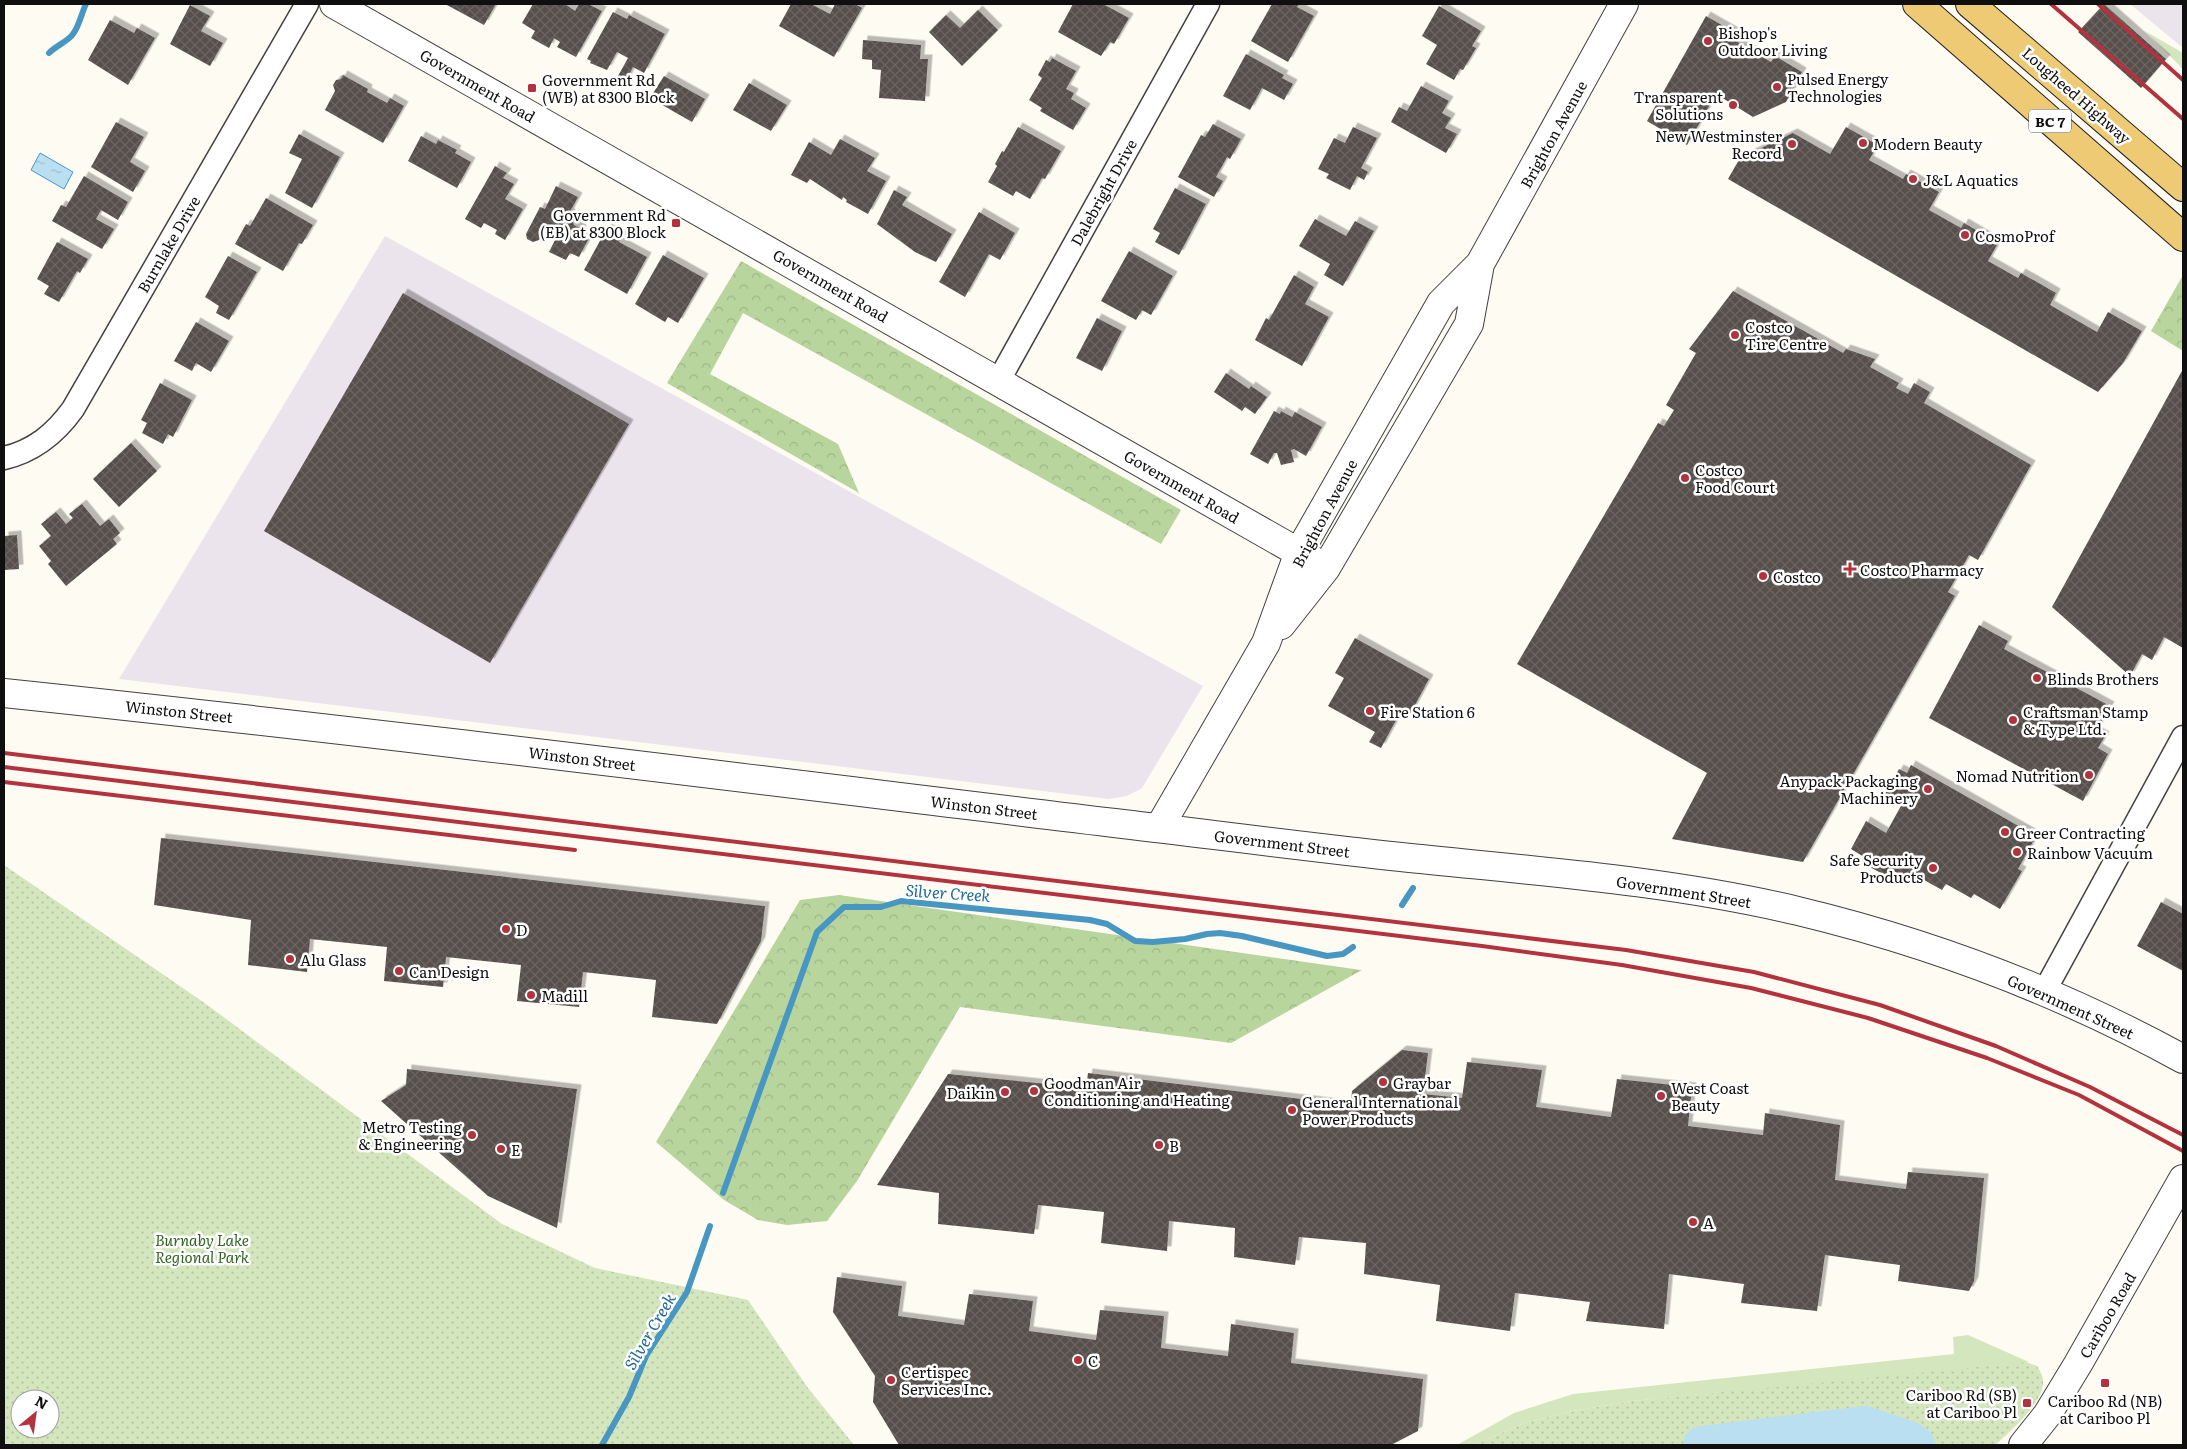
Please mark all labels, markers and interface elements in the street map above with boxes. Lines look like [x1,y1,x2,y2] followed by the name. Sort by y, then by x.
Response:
[1718,21,1828,61] place label: Bishop's Outdoor Living
[1702,35,1714,47] marker: Bishop's Outdoor Living
[2018,41,2137,149] street label: Lougheed Highway
[416,43,540,127] street label: Government Road
[1787,67,1889,107] place label: Pulsed Energy Technologies
[542,68,676,108] place label: Government Rd (WB) at 8300 Block
[1514,76,1592,192] street label: Brighton Avenue
[1771,81,1783,93] marker: Pulsed Energy Technologies
[526,82,538,94] marker: Government Rd (WB) at 8300 Block
[1633,85,1723,125] place label: Transparent Solutions
[1727,99,1739,111] marker: Transparent Solutions
[2029,110,2071,132] road number: BC 7
[1655,124,1782,164] place label: New Westminster Record
[1873,132,1983,155] place label: Modern Beauty
[1064,134,1142,250] street label: Dalebright Drive
[1857,137,1869,149] marker: Modern Beauty
[1786,138,1798,150] marker: New Westminster Record
[1923,168,2018,191] place label: J&L Aquatics
[1907,173,1919,185] marker: J&L Aquatics
[131,191,205,297] street label: Burnlake Drive
[540,203,667,243] place label: Government Rd (EB) at 8300 Block
[670,217,682,229] marker: Government Rd (EB) at 8300 Block
[1975,224,2056,247] place label: CosmoProf
[1959,229,1971,241] marker: CosmoProf
[769,243,893,327] street label: Government Road
[1745,315,1827,355] place label: Costco Tire Centre
[1729,329,1741,341] marker: Costco Tire Centre
[1120,444,1244,528] street label: Government Road
[1286,454,1362,571] street label: Brighton Avenue
[1695,458,1775,498] place label: Costco Food Court
[1679,472,1691,484] marker: Costco Food Court
[1860,558,1984,581] place label: Costco Pharmacy
[1844,563,1856,575] marker: Costco Pharmacy
[1773,565,1821,588] place label: Costco
[1757,570,1769,582] marker: Costco
[2047,667,2159,690] place label: Blinds Brothers
[2031,672,2043,684] marker: Blinds Brothers
[124,694,234,728] street label: Winston Street
[1380,700,1475,723] place label: Fire Station 6
[2023,700,2148,740] place label: Craftsman Stamp & Type Ltd.
[1364,705,1376,717] marker: Fire Station 6
[2007,714,2019,726] marker: Craftsman Stamp & Type Ltd.
[527,740,637,776] street label: Winston Street
[1956,764,2079,787] place label: Nomad Nutrition
[1779,769,1919,809] place label: Anypack Packaging Machinery
[2083,769,2095,781] marker: Nomad Nutrition
[1922,783,1934,795] marker: Anypack Packaging Machinery
[929,789,1039,825] street label: Winston Street
[2015,821,2146,844] place label: Greer Contracting
[1213,823,1351,863] street label: Government Street
[1999,826,2011,838] marker: Greer Contracting
[2027,841,2153,864] place label: Rainbow Vacuum
[2011,846,2023,858] marker: Rainbow Vacuum
[1830,848,1923,888] place label: Safe Security Products
[1927,862,1939,874] marker: Safe Security Products
[1615,869,1753,913] street label: Government Street
[905,877,991,907] water label: Silver Creek
[516,918,527,941] place label: D
[500,923,512,935] marker: D
[300,948,366,971] place label: Alu Glass
[284,953,296,965] marker: Alu Glass
[409,960,489,983] place label: Can Design
[393,965,405,977] marker: Can Design
[2004,968,2138,1044] street label: Government Street
[541,984,588,1007] place label: Madill
[525,989,537,1001] marker: Madill
[1044,1071,1230,1111] place label: Goodman Air Conditioning and Heating
[1393,1071,1451,1094] place label: Graybar
[1377,1076,1389,1088] marker: Graybar
[1671,1076,1749,1116] place label: West Coast Beauty
[946,1081,995,1104] place label: Daikin
[1028,1085,1040,1097] marker: Goodman Air Conditioning and Heating
[999,1086,1011,1098] marker: Daikin
[1302,1090,1458,1130] place label: General International Power Products
[1655,1090,1667,1102] marker: West Coast Beauty
[1286,1104,1298,1116] marker: General International Power Products
[358,1115,463,1155] place label: Metro Testing & Engineering
[466,1129,478,1141] marker: Metro Testing & Engineering
[1169,1134,1179,1157] place label: B
[511,1138,521,1161] place label: E
[1153,1139,1165,1151] marker: B
[495,1143,507,1155] marker: E
[1703,1211,1714,1234] place label: A
[1687,1216,1699,1228] marker: A
[155,1228,250,1268] park label: Burnaby Lake Regional Park
[2073,1268,2141,1362] street label: Cariboo Road
[617,1288,681,1374] water label: Silver Creek
[1088,1349,1099,1372] place label: C
[1072,1354,1084,1366] marker: C
[901,1360,992,1400] place label: Certispec Services Inc.
[885,1374,897,1386] marker: Certispec Services Inc.
[2099,1377,2111,1389] marker: Cariboo Rd (NB) at Cariboo Pl
[1906,1383,2017,1423] place label: Cariboo Rd (SB) at Cariboo Pl
[10,1389,60,1439] north arrow
[2048,1389,2162,1429] place label: Cariboo Rd (NB) at Cariboo Pl
[32,1390,52,1413] text: N
[2021,1397,2033,1409] marker: Cariboo Rd (SB) at Cariboo Pl

